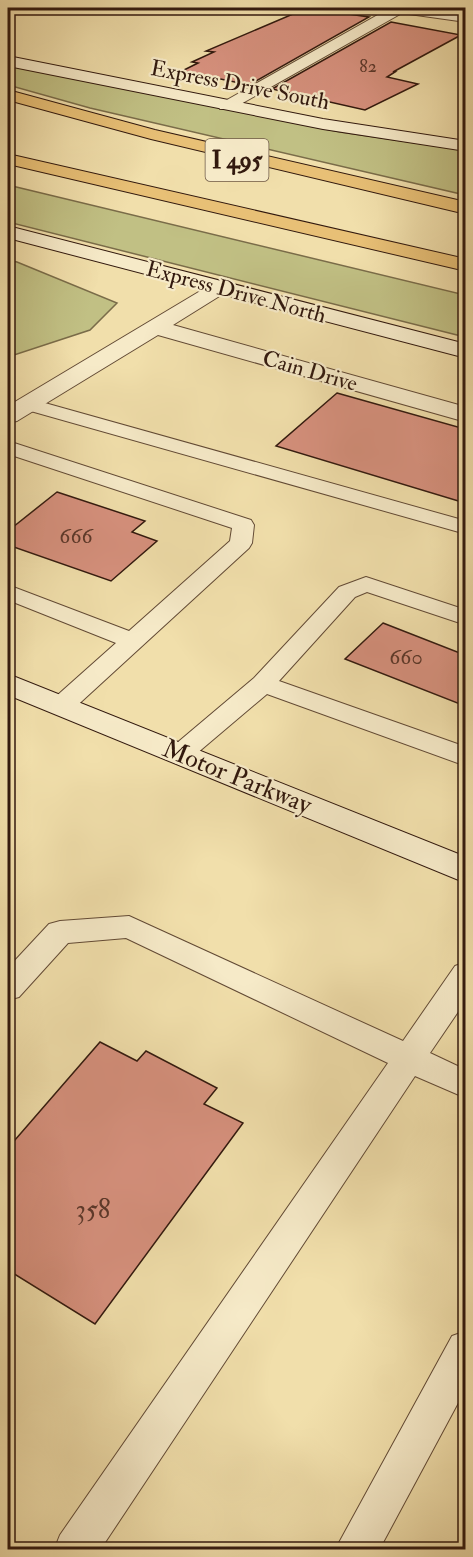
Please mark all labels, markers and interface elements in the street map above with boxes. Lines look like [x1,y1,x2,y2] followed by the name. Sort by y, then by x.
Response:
[148,54,332,117] street label: Express Drive South
[359,55,377,78] house number: 82
[206,139,268,181] road number: I 495
[143,254,330,331] street label: Express Drive North
[259,344,361,398] street label: Cain Drive
[59,522,95,550] house number: 666
[389,643,423,671] house number: 660
[158,733,317,822] street label: Motor Parkway
[76,1193,110,1226] house number: 358

